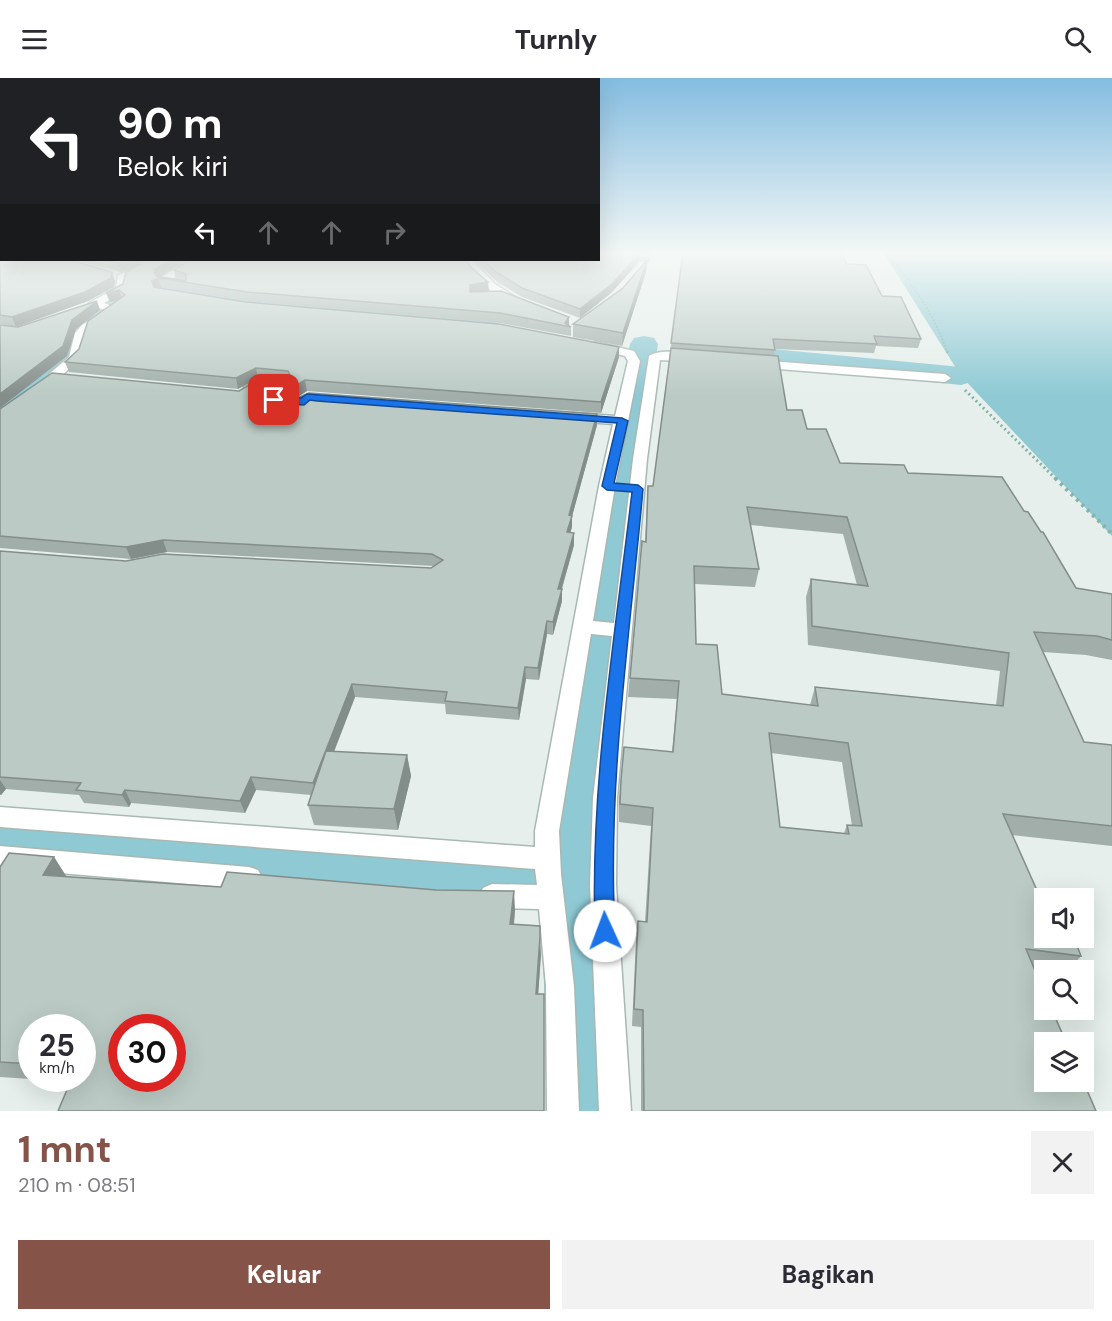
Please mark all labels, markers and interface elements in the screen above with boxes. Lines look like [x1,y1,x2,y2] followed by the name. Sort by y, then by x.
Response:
[515,22,597,57] text: Turnly
[18,23,51,56] icon: menu
[1061,23,1094,56] icon: search
[117,96,223,151] text: 90 m
[18,102,96,180] icon: left
[117,149,228,184] text: Belok kiri
[189,216,222,249] icon: left
[252,216,285,249] icon: ahead
[315,216,348,249] icon: ahead
[378,216,411,249] icon: right
[248,374,299,425] pin
[257,383,290,416] icon: arrive
[1034,888,1094,1092] map controls
[1034,888,1094,948] button: sound
[573,899,637,963] position arrow
[1034,960,1094,1020] button: search
[108,1014,186,1092] speed limit sign: 30
[39,1026,75,1065] text: 25
[1034,1032,1094,1092] button: layers
[39,1058,75,1078] text: km/h
[18,1126,111,1173] text: 1 mnt
[1031,1131,1094,1194] button: close
[18,1172,136,1198] text: 210 m · 08:51
[18,1240,550,1309] button: Keluar
[562,1240,1094,1309] button: Bagikan

